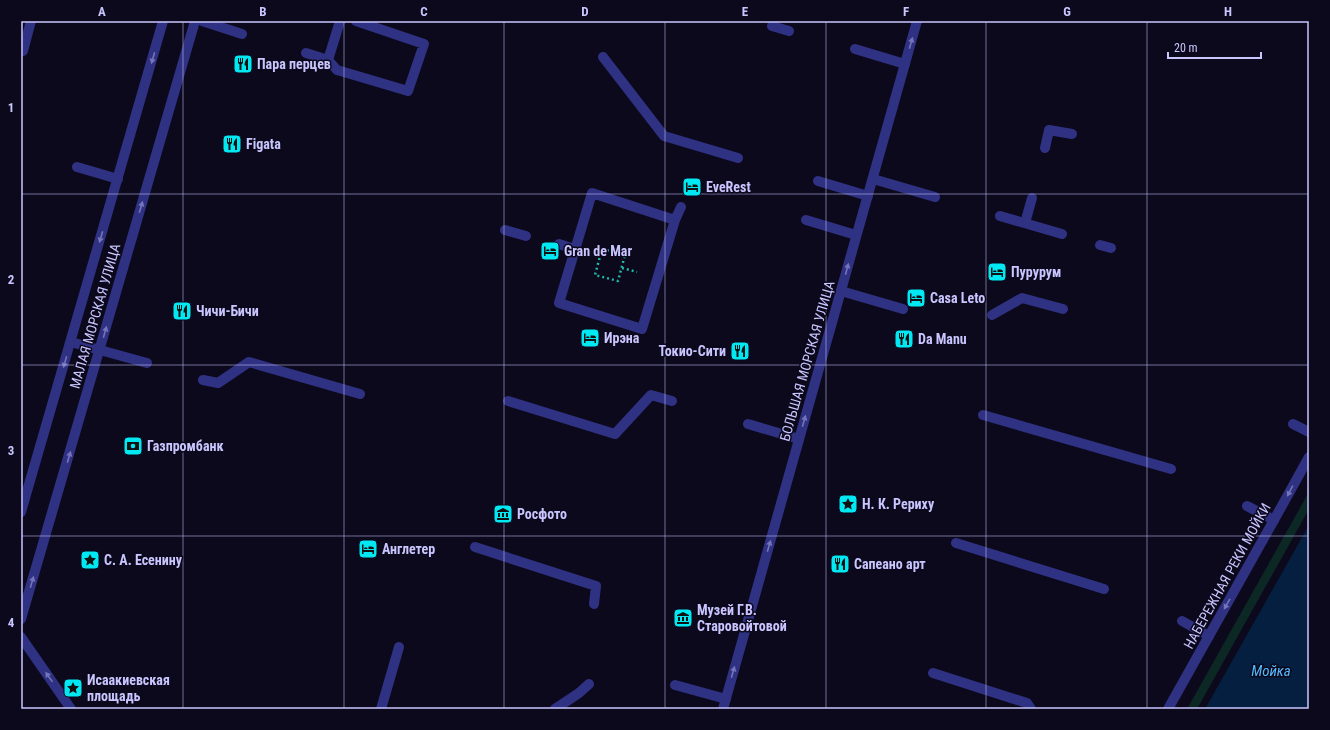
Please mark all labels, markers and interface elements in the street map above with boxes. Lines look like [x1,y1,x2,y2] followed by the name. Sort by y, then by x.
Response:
[98,4,106,19] text: A
[259,4,267,19] text: B
[420,4,428,19] text: C
[581,4,589,19] text: D
[742,4,749,19] text: E
[903,4,909,19] text: F
[1063,4,1071,19] text: G
[1224,4,1232,19] text: H
[1168,34,1261,60] scale bar
[908,36,914,48] one-way arrow
[1174,41,1198,55] text: 20 m
[149,52,155,65] one-way arrow
[232,53,254,75] restaurant icon: Пара перцев
[257,56,331,72] place label: Пара перцев
[8,100,14,115] text: 1
[221,133,243,155] restaurant icon: Figata
[246,136,281,152] place label: Figata
[681,176,703,198] hotel icon: EveRest
[706,179,751,195] place label: EveRest
[138,201,144,213] one-way arrow
[98,231,104,243] one-way arrow
[539,240,561,262] hotel icon: Gran de Mar
[67,242,123,390] street label: МАЛАЯ МОРСКАЯ УЛИЦА
[564,243,632,259] place label: Gran de Mar
[986,261,1008,283] hotel icon: Пурурум
[844,263,850,275] one-way arrow
[1011,264,1061,280] place label: Пурурум
[8,272,15,287] text: 2
[776,279,838,443] street label: БОЛЬШАЯ МОРСКАЯ УЛИЦА
[905,287,927,309] hotel icon: Casa Leto
[930,290,985,306] place label: Casa Leto
[171,300,193,322] restaurant icon: Чичи-Бичи
[196,303,259,319] place label: Чичи-Бичи
[102,326,108,338] one-way arrow
[579,327,601,349] hotel icon: Ирэна
[893,328,915,350] restaurant icon: Da Manu
[604,330,640,346] place label: Ирэна
[918,331,967,347] place label: Da Manu
[729,340,751,362] restaurant icon: Токио-Сити
[658,343,726,359] place label: Токио-Сити
[62,356,68,368] one-way arrow
[801,415,807,427] one-way arrow
[122,435,144,457] bank icon: Газпромбанк
[147,438,224,454] place label: Газпромбанк
[8,443,14,458] text: 3
[66,451,72,463] one-way arrow
[1287,485,1294,497] one-way arrow
[837,493,859,515] place icon: Н. К. Рериху
[862,496,935,512] place label: Н. К. Рериху
[1180,500,1274,652] street label: НАБЕРЕЖНАЯ РЕКИ МОЙКИ
[492,503,514,525] museum icon: Росфото
[517,506,567,522] place label: Росфото
[357,538,379,560] hotel icon: Англетер
[766,540,772,552] one-way arrow
[382,541,435,557] place label: Англетер
[79,549,101,571] place icon: С. А. Есенину
[104,552,183,568] place label: С. А. Есенину
[829,553,851,575] restaurant icon: Сапеано арт
[854,556,926,572] place label: Сапеано арт
[29,575,35,587] one-way arrow
[1223,599,1230,610] one-way arrow
[697,602,787,634] place label: Музей Г.В. Старовойтовой
[672,607,694,629] museum icon: Музей Г.В. Старовойтовой
[8,615,15,630] text: 4
[1251,662,1291,680] water label: Мойка
[730,665,736,677] one-way arrow
[45,672,53,682] one-way arrow
[87,672,170,704] place label: Исаакиевская площадь
[62,677,84,699] place icon: Исаакиевская площадь

